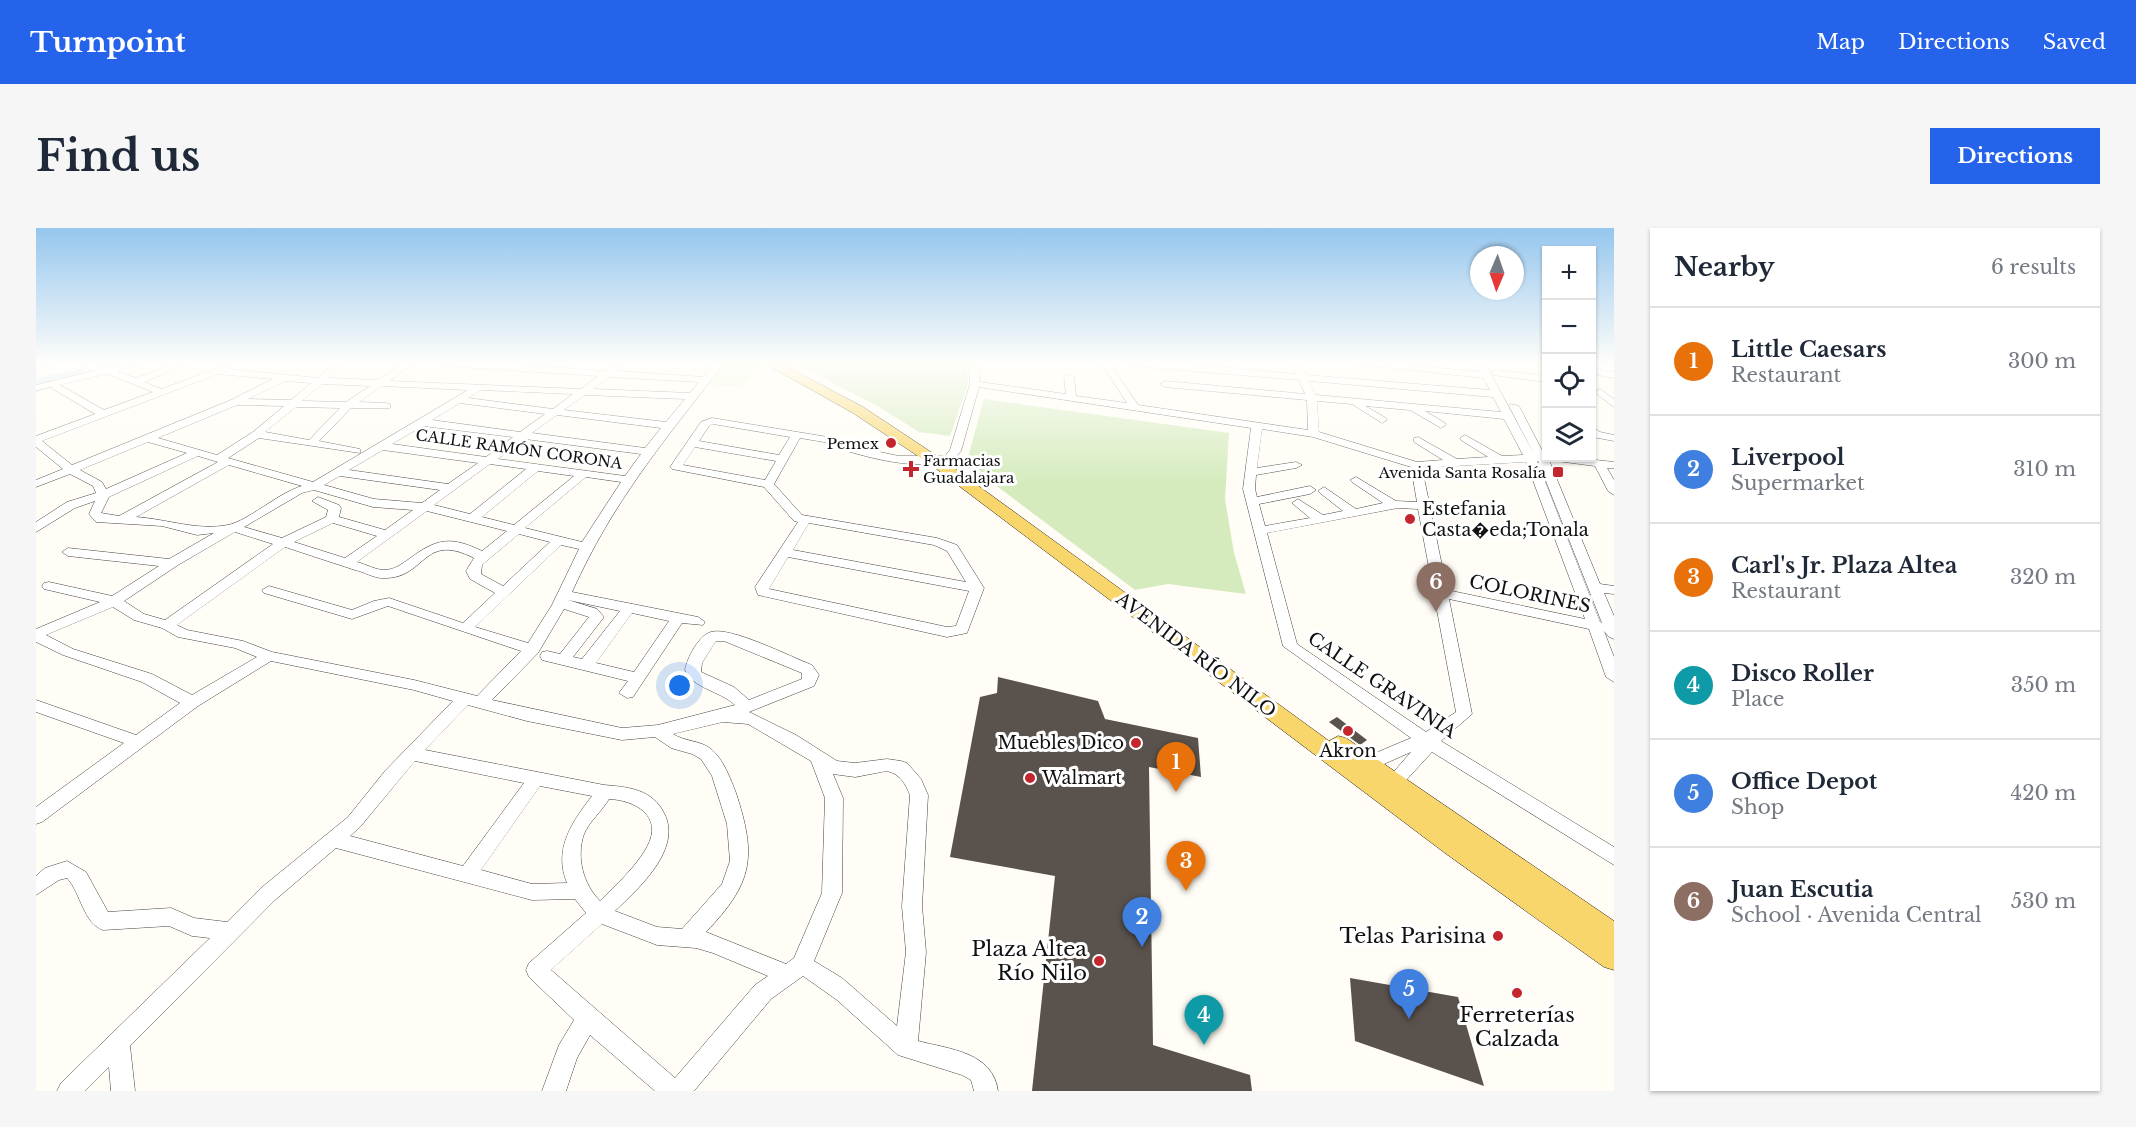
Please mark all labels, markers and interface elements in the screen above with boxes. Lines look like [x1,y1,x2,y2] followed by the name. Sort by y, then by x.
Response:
[30,25,186,60] text: Turnpoint
[1816,29,1865,55] text: Map
[1898,29,2010,55] text: Directions
[2043,29,2106,55] text: Saved
[1930,128,2100,184] button: Directions
[36,130,200,182] text: Find us
[1470,246,1524,300] north arrow
[1542,246,1596,462] map controls
[1542,246,1596,300] button: +
[1674,251,1775,283] text: Nearby
[1991,255,2076,279] text: 6 results
[1542,300,1596,354] button: −
[1731,336,1887,363] text: Little Caesars
[1689,349,1698,373] text: 1
[2008,349,2076,373] text: 300 m
[1542,354,1596,408] button: locate
[1731,363,1841,387] text: Restaurant
[1542,408,1596,462] button: layers
[414,425,624,473] street label: CALLE RAMÓN CORONA
[827,434,879,453] place label: Pemex
[884,436,898,450] marker: Pemex
[1731,444,1845,471] text: Liverpool
[923,451,1015,487] place label: Farmacias Guadalajara
[1687,457,1700,481] text: 2
[2013,457,2076,481] text: 310 m
[904,462,918,476] marker: Farmacias Guadalajara
[1377,463,1547,482] place label: Avenida Santa Rosalía
[1551,465,1565,479] marker: Avenida Santa Rosalía
[1731,471,1865,495] text: Supermarket
[1422,498,1589,541] place label: Estefania Casta�eda;Tonala
[1403,512,1417,526] marker: Estefania Casta�eda;Tonala
[1731,552,1957,579] text: Carl's Jr. Plaza Altea
[1416,562,1456,612] pin: 6
[1687,565,1700,589] text: 3
[2010,565,2076,589] text: 320 m
[1467,570,1593,618] street label: COLORINES
[1731,579,1841,603] text: Restaurant
[1111,586,1281,722] street label: AVENIDA RÍO NILO
[1304,627,1461,743] street label: CALLE GRAVINIA
[1731,660,1874,687] text: Disco Roller
[665,671,694,700] your location
[1687,673,1700,697] text: 4
[2011,673,2076,697] text: 350 m
[1731,687,1785,711] text: Place
[1341,724,1355,738] marker: Akron
[998,732,1124,754] place label: Muebles Dico
[1129,736,1143,750] marker: Muebles Dico
[1318,740,1377,762] place label: Akron
[1156,742,1196,792] pin: 1
[1041,767,1122,789] place label: Walmart
[1731,768,1877,795] text: Office Depot
[1023,771,1037,785] marker: Walmart
[1688,781,1699,805] text: 5
[2011,781,2076,805] text: 420 m
[1731,795,1784,819] text: Shop
[1166,842,1206,891] pin: 3
[1731,876,1874,903] text: Juan Escutia
[1687,889,1700,913] text: 6
[2011,889,2076,913] text: 530 m
[1122,898,1162,947] pin: 2
[1731,903,1982,927] text: School · Avenida Central
[1340,923,1486,949] place label: Telas Parisina
[1491,929,1505,943] marker: Telas Parisina
[971,936,1087,986] place label: Plaza Altea Río Nilo
[1092,954,1106,968] marker: Plaza Altea Río Nilo
[1390,970,1428,1019] pin: 5
[1510,986,1524,1000] marker: Ferreterías Calzada
[1184,996,1224,1045] pin: 4
[1459,1002,1575,1052] place label: Ferreterías Calzada

